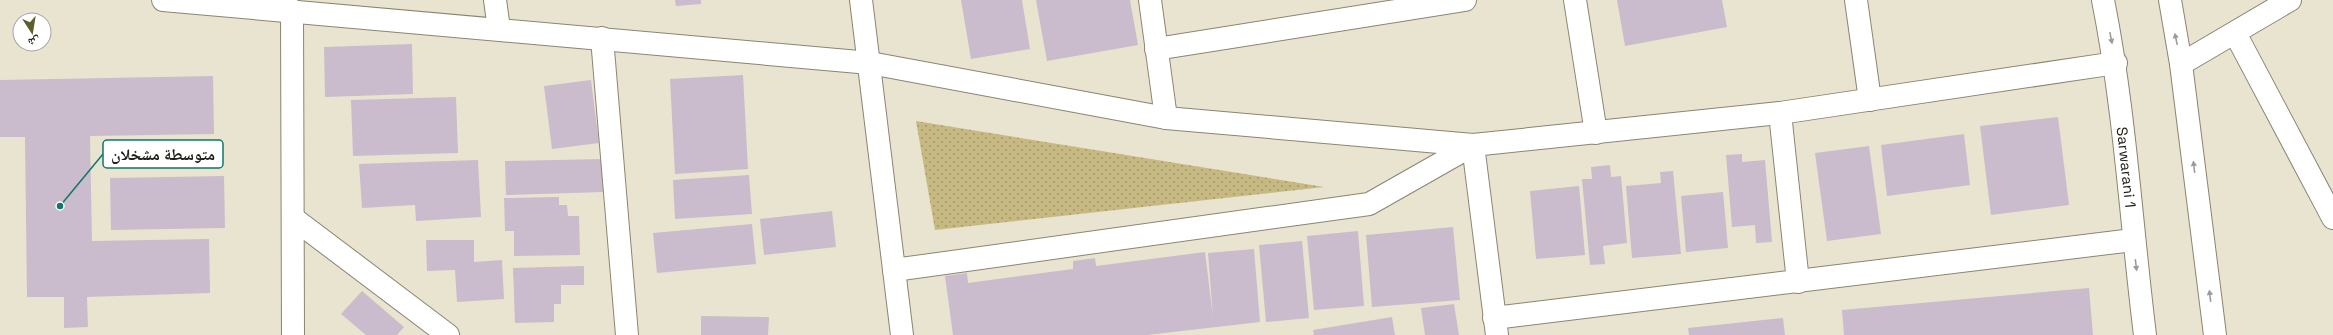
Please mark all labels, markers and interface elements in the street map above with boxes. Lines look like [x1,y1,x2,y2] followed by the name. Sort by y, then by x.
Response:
[12,12,52,52] north arrow
[2108,32,2114,44] one-way arrow
[2172,32,2178,45] one-way arrow
[26,33,41,50] text: ش
[2113,126,2141,209] street label: Sarwarani 1
[103,140,223,168] callout: متوسطة مشخلان
[111,144,215,165] text: متوسطة مشخلان
[2191,161,2197,173] one-way arrow
[2133,259,2139,271] one-way arrow
[2207,290,2213,302] one-way arrow

